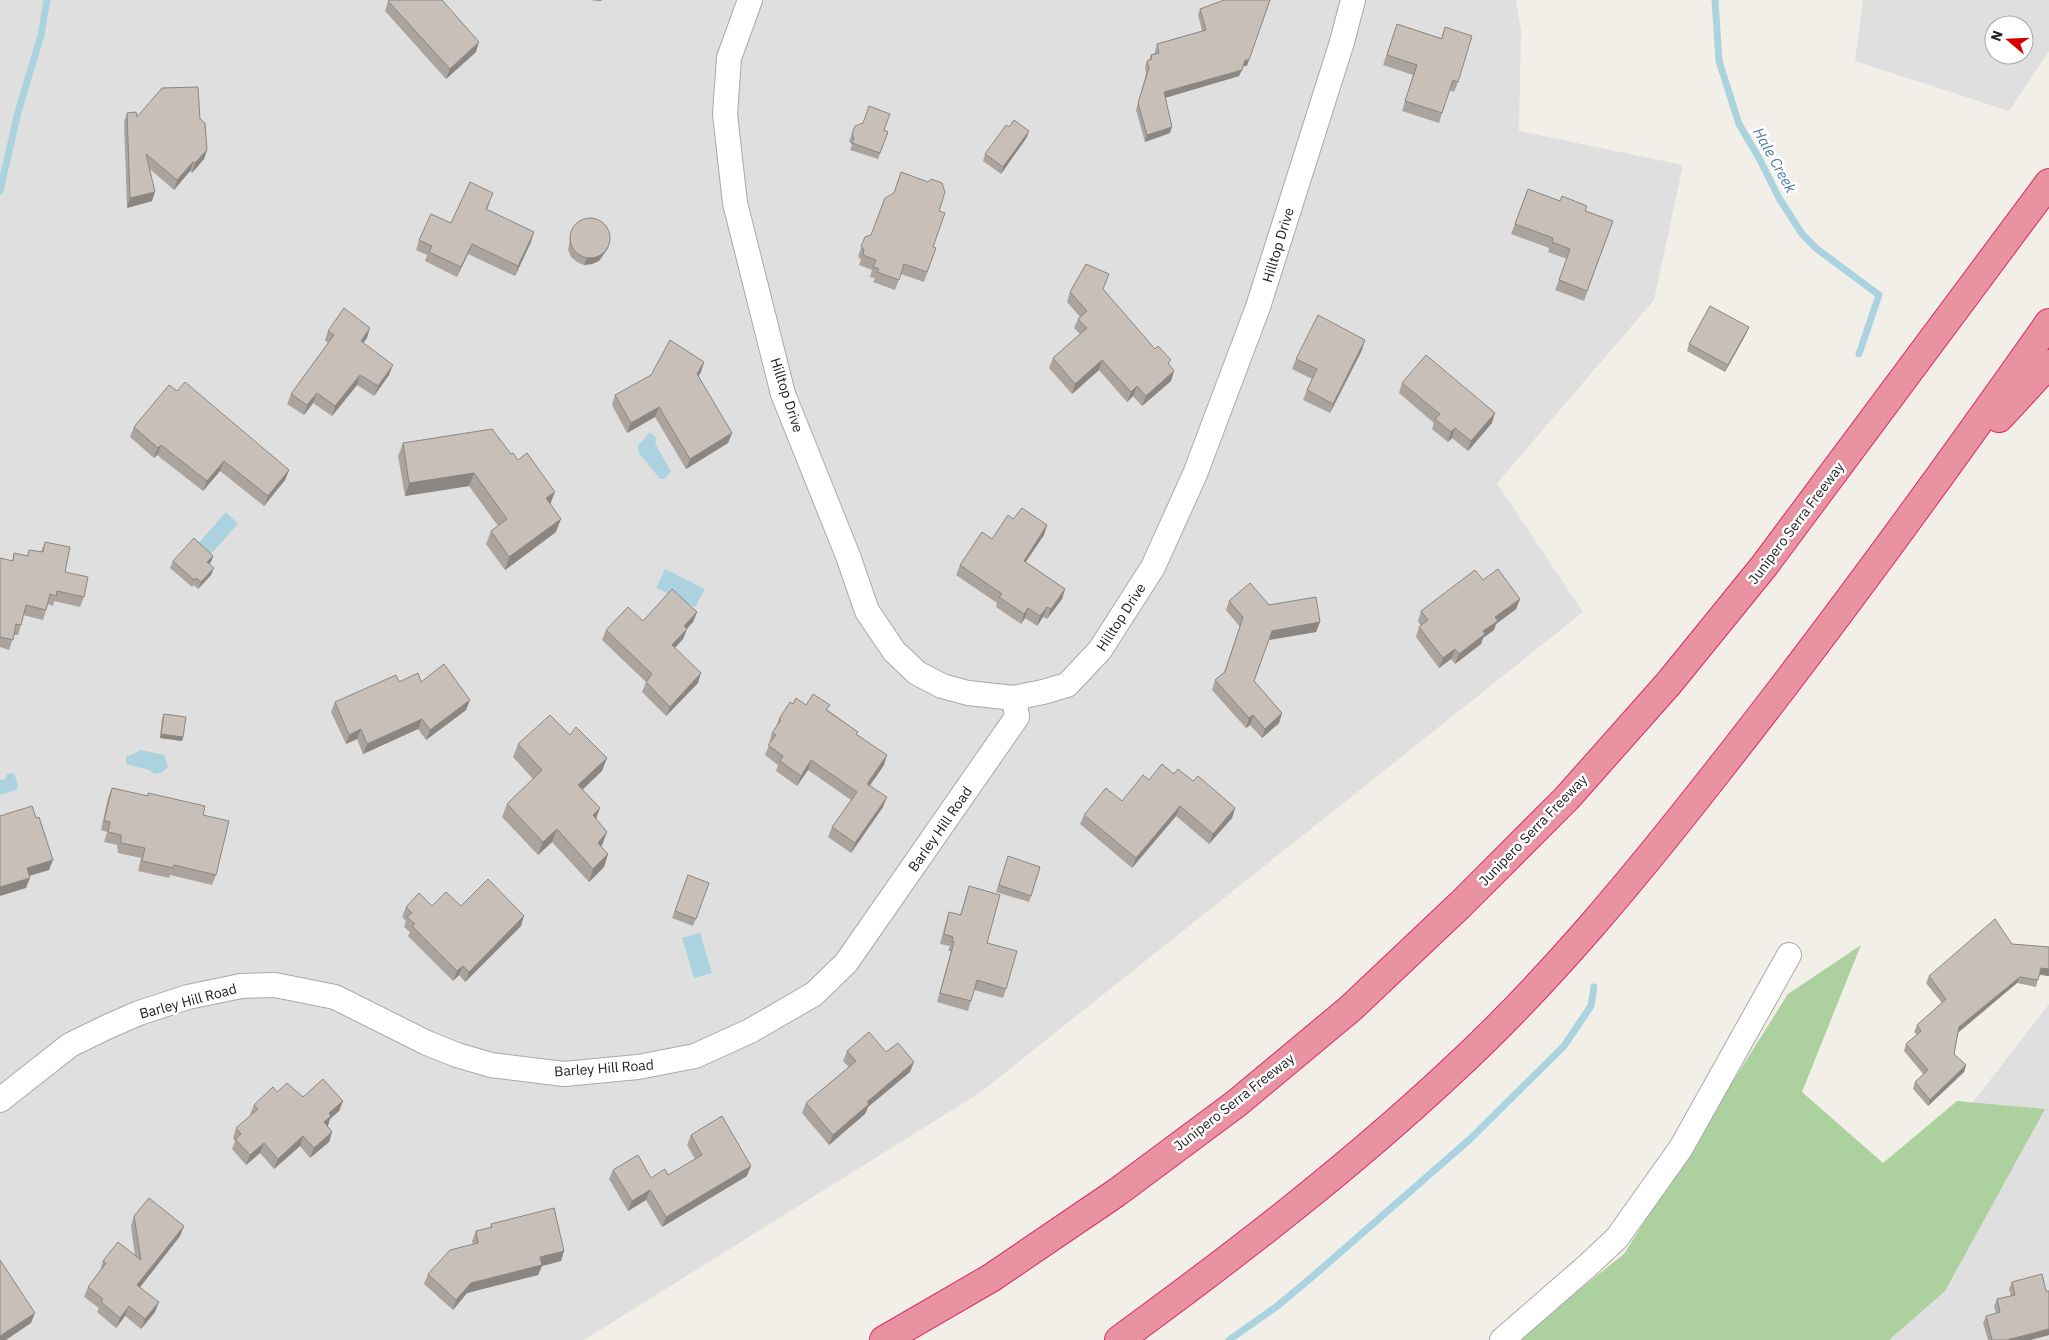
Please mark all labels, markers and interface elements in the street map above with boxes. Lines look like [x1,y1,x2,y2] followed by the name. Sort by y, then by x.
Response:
[1984,15,2034,65] north arrow
[1987,28,2007,43] text: N
[1749,124,1801,196] water label: Hale Creek
[1258,205,1298,285] street label: Hilltop Drive
[766,355,808,435] street label: Hilltop Drive
[1744,458,1848,588] street label: Junipero Serra Freeway
[1092,579,1150,654] street label: Hilltop Drive
[1475,770,1591,890] street label: Junipero Serra Freeway
[904,783,976,875] street label: Barley Hill Road
[137,979,239,1023] street label: Barley Hill Road
[1170,1049,1298,1155] street label: Junipero Serra Freeway
[554,1056,654,1080] street label: Barley Hill Road

